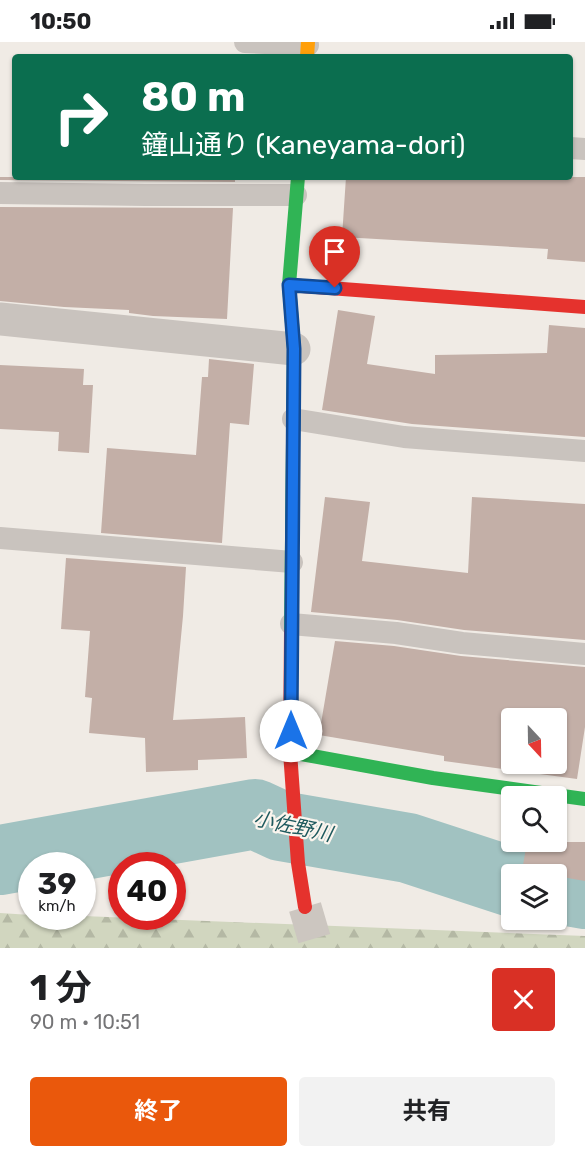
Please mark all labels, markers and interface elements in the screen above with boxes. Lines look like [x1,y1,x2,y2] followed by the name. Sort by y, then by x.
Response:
[30,8,92,35] text: 10:50
[141,72,245,122] text: 80 m
[42,78,120,156] icon: right
[141,129,465,161] text: 鐘山通り (Kaneyama-dori)
[309,226,360,288] pin
[318,235,351,268] icon: arrive
[259,699,323,763] position arrow
[501,708,567,774] north arrow
[501,708,567,930] map controls
[501,786,567,852] button: search
[251,806,337,846] water label: 小佐野川
[108,852,186,930] speed limit sign: 40
[501,864,567,930] button: layers
[38,866,77,902] text: 39
[38,897,76,915] text: km/h
[30,966,92,1009] text: 1 分
[492,968,555,1031] button: close
[30,1010,140,1034] text: 90 m · 10:51
[30,1077,287,1146] button: 終了
[299,1077,555,1146] button: 共有

